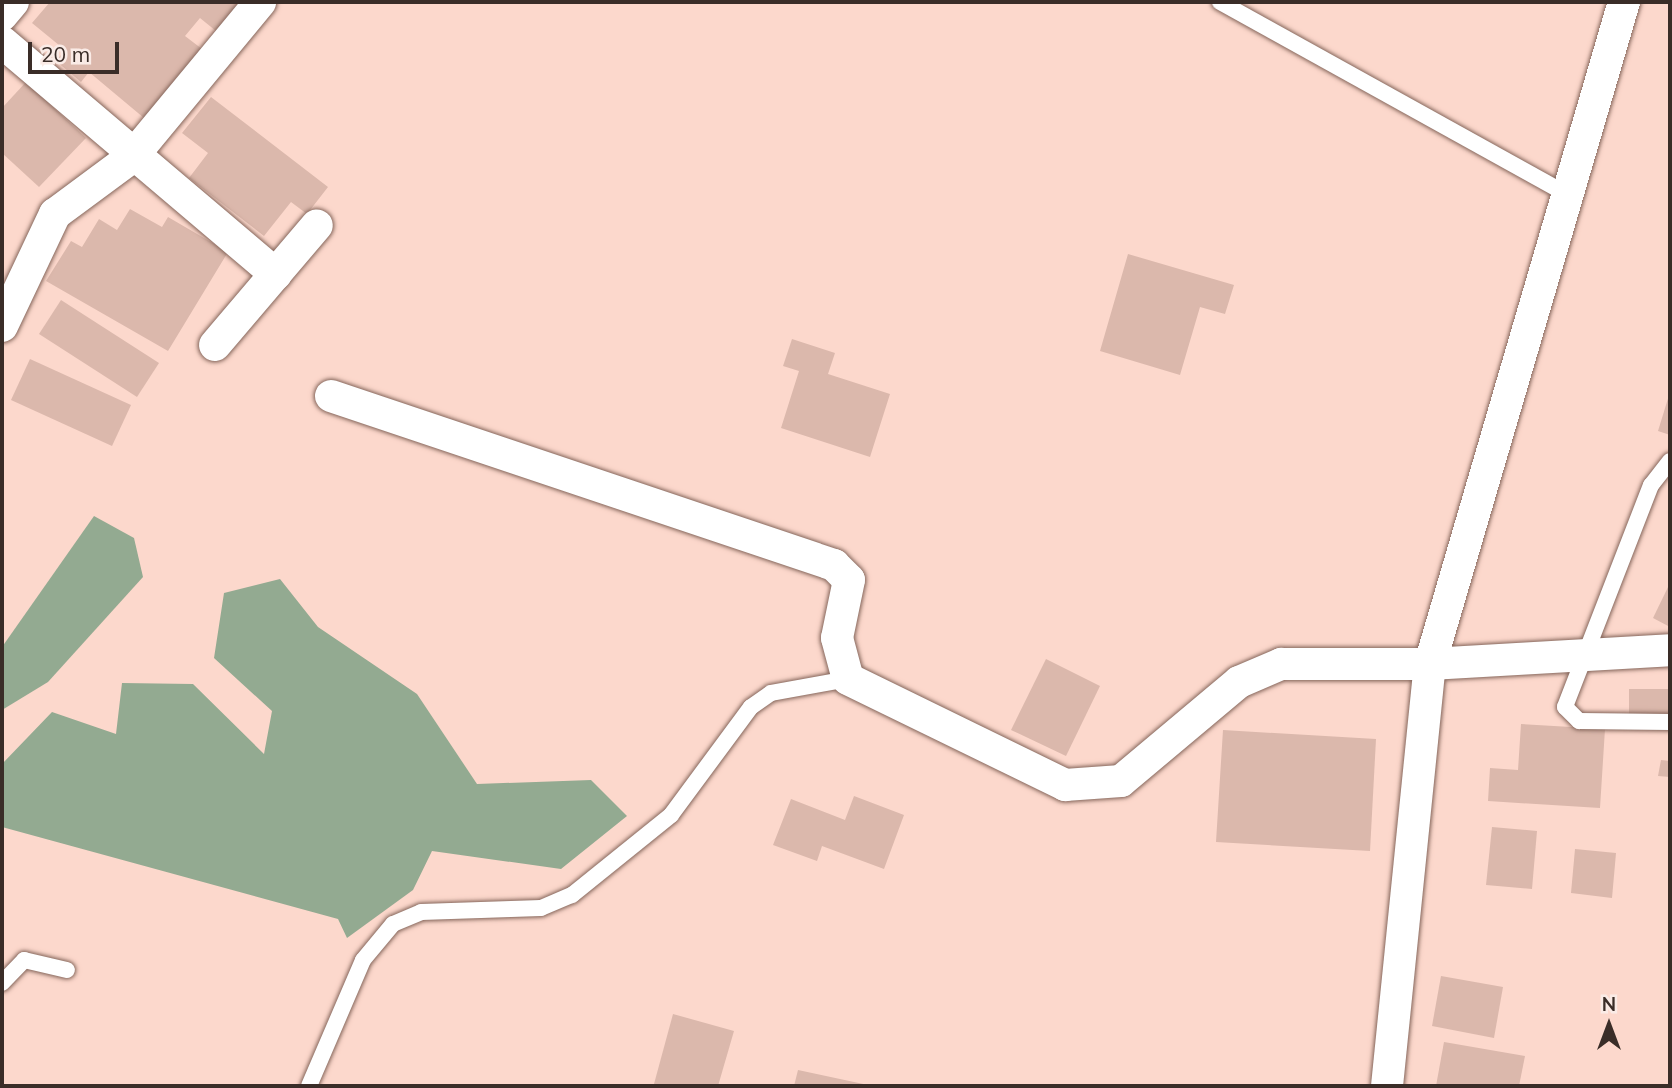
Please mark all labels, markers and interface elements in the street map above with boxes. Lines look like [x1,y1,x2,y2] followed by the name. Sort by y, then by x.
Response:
[32,28,122,72] scale bar
[41,41,90,67] text: 20 m
[1574,990,1644,1060] north arrow
[1602,992,1616,1016] text: N

